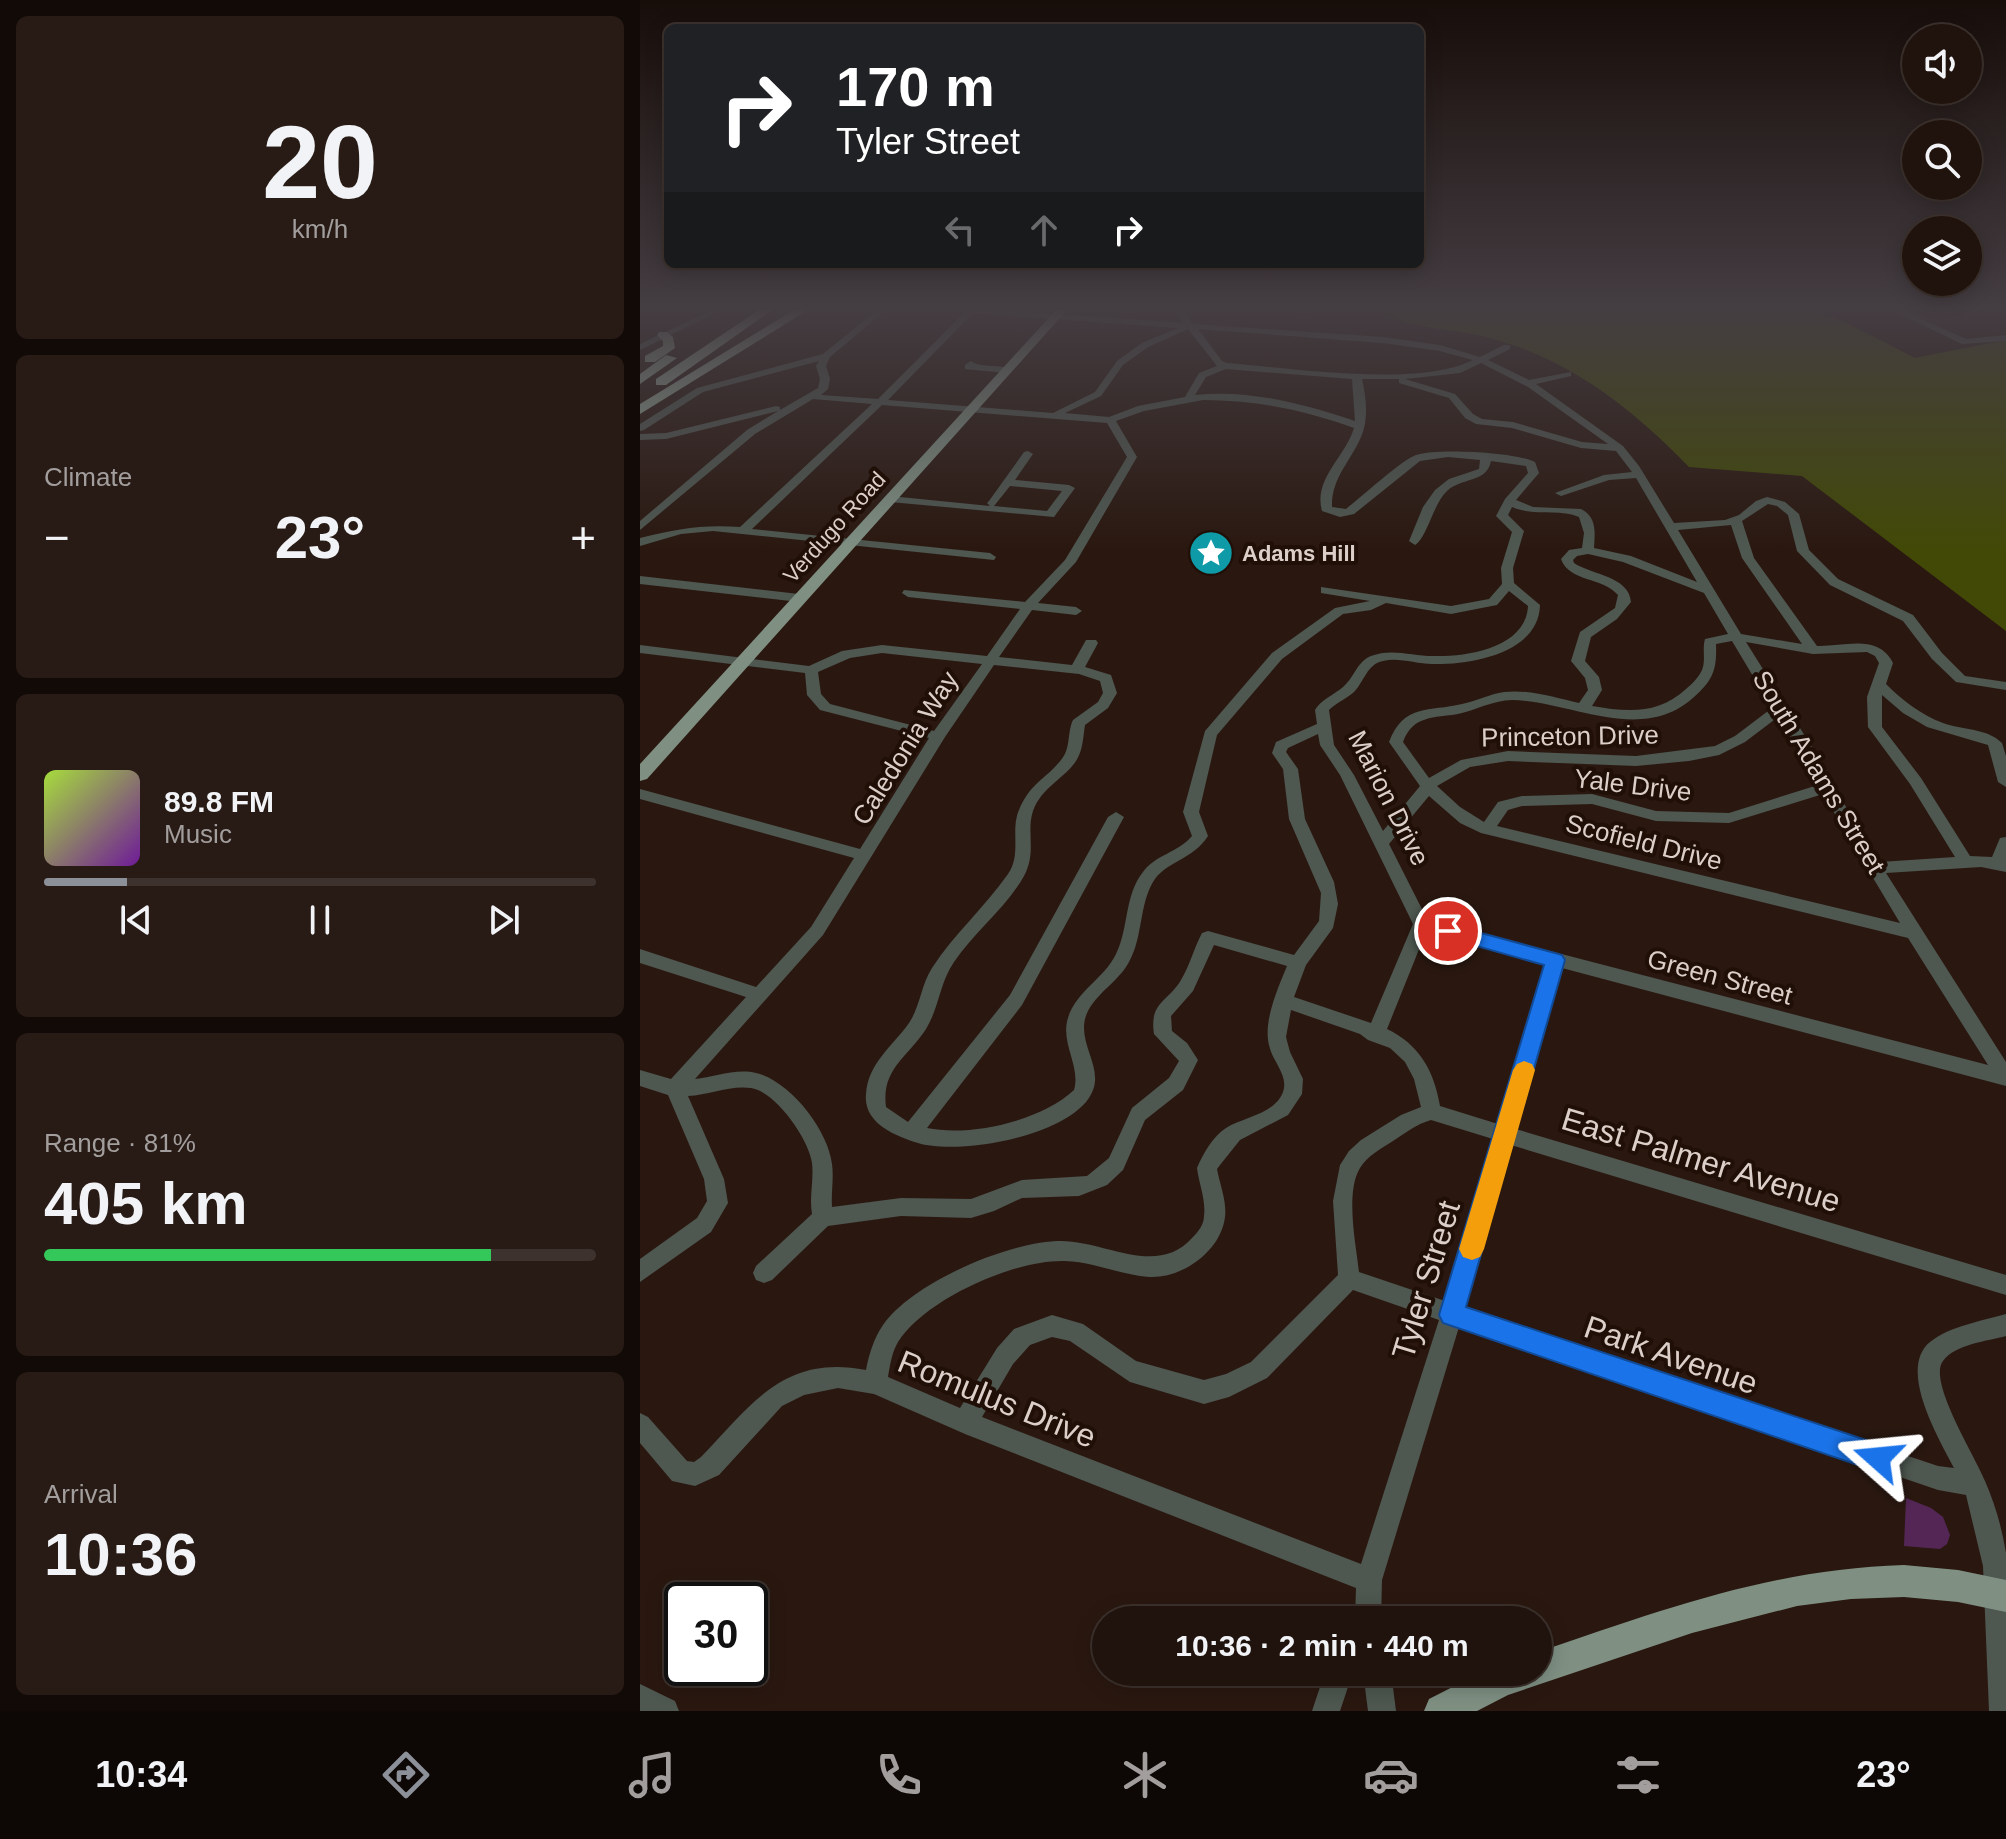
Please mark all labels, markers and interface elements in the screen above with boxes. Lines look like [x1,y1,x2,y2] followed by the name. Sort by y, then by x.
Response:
[1902,24,1982,296] map controls
[1902,24,1982,104] button: sound
[836,55,995,118] text: 170 m
[704,56,808,160] icon: right
[262,104,378,220] text: 20
[1902,120,1982,200] button: search
[836,121,1020,162] text: Tyler Street
[938,208,982,252] icon: left
[1022,208,1066,252] icon: ahead
[1106,208,1150,252] icon: right
[292,214,348,244] text: km/h
[1902,216,1982,296] button: layers
[44,462,132,492] text: Climate
[778,467,891,588] street label: Verdugo Road
[275,504,365,571] text: 23°
[44,513,70,562] text: −
[570,513,596,562] text: +
[1187,529,1235,577] place icon: Adams Hill
[1242,541,1356,566] place label: Adams Hill
[1747,665,1892,879] street label: South Adams Street
[846,666,964,830] street label: Caledonia Way
[1481,719,1659,753] street label: Princeton Drive
[1342,726,1436,870] street label: Marion Drive
[1573,763,1693,807] street label: Yale Drive
[164,785,274,818] text: 89.8 FM
[1563,808,1725,876] street label: Scofield Drive
[164,819,232,849] text: Music
[1414,897,1482,965] pin
[114,898,158,942] icon: previous
[298,898,342,942] icon: pause
[482,898,526,942] icon: next
[1426,909,1470,953] icon: arrive
[1644,943,1797,1011] street label: Green Street
[1557,1100,1845,1220] street label: East Palmer Avenue
[44,1128,196,1158] text: Range · 81%
[44,1170,248,1237] text: 405 km
[1385,1196,1467,1363] street label: Tyler Street
[1580,1309,1762,1401] street label: Park Avenue
[893,1343,1101,1455] street label: Romulus Drive
[1836,1416,1920,1500] position arrow
[44,1479,118,1509] text: Arrival
[44,1521,197,1588] text: 10:36
[664,1582,768,1686] speed limit sign: 30
[1175,1629,1469,1662] text: 10:36 · 2 min · 440 m
[378,1747,434,1803] icon: directions
[624,1747,680,1803] icon: music
[871,1747,927,1803] icon: phone
[1117,1747,1173,1803] icon: climate
[1363,1747,1419,1803] icon: car
[1610,1747,1666,1803] icon: filters
[95,1754,187,1795] text: 10:34
[1856,1754,1911,1795] text: 23°

